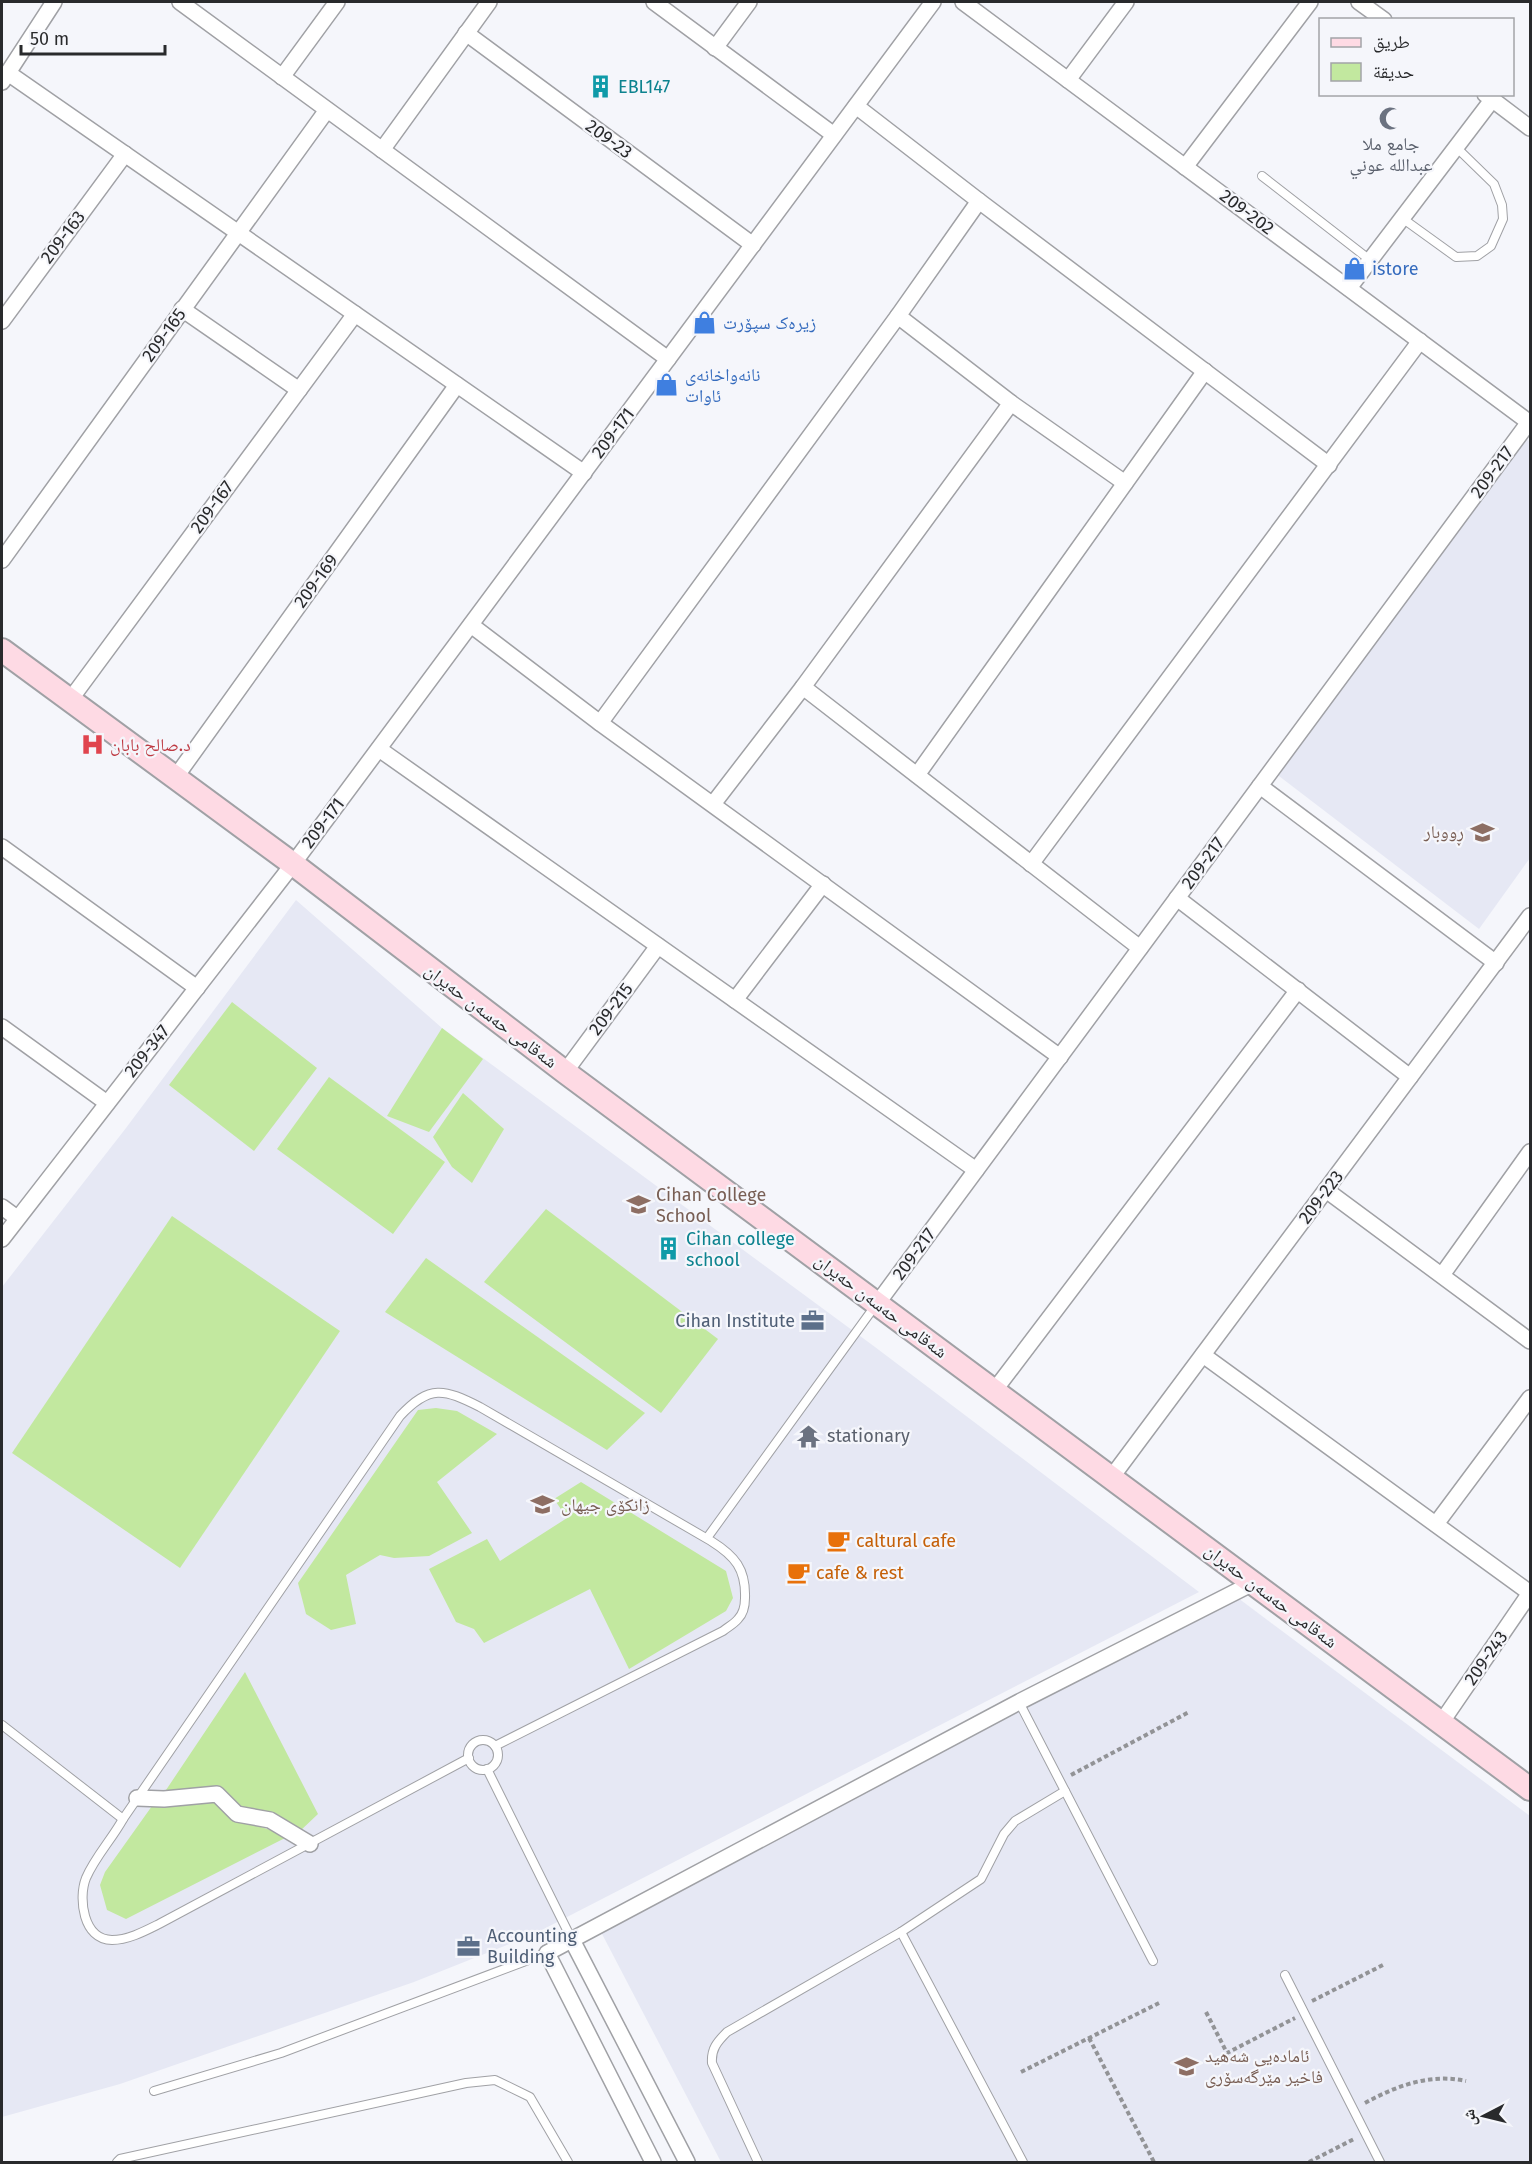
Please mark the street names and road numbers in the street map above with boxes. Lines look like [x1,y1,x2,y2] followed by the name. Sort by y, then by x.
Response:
[581,115,637,163] street label: 209-23
[1216,185,1278,240] street label: 209-202
[36,206,90,268] street label: 209-163
[137,304,191,366] street label: 209-165
[587,403,639,463] street label: 209-171
[1466,442,1518,502] street label: 209-217
[186,477,238,537] street label: 209-167
[289,550,343,612] street label: 209-169
[297,793,349,853] street label: 209-171
[1177,833,1229,893] street label: 209-217
[420,959,562,1073] street label: شەقامی حەسەن حەیران
[584,979,638,1039] street label: 209-215
[120,1020,174,1082] street label: 209-347
[1294,1166,1348,1228] street label: 209-223
[888,1224,940,1284] street label: 209-217
[810,1249,952,1363] street label: شەقامی حەسەن حەیران
[1200,1539,1342,1653] street label: شەقامی حەسەن حەیران
[1459,1627,1513,1689] street label: 209-243

